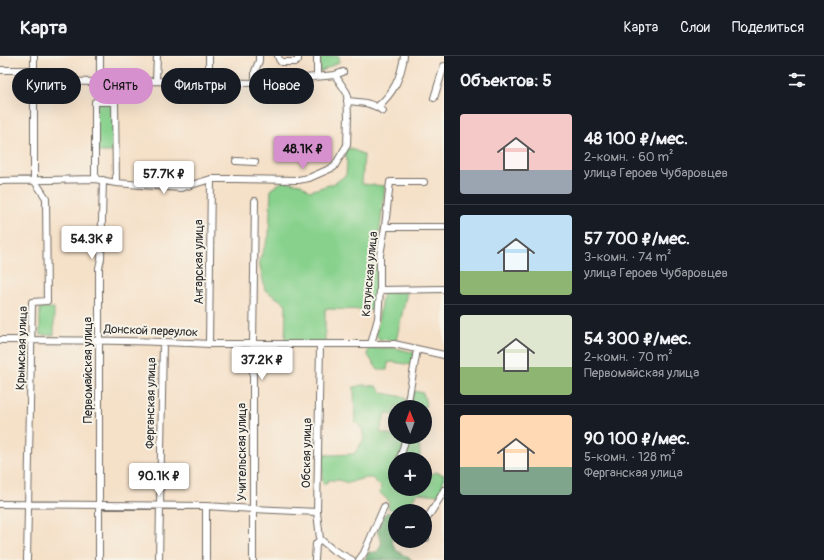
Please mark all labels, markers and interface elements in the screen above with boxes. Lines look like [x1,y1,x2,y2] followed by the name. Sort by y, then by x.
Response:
[20,16,67,40] text: Карта
[624,19,658,36] text: Карта
[680,19,710,36] text: Слои
[732,19,804,36] text: Поделиться
[12,68,81,104] chip: Купить
[89,68,153,104] chip: Снять
[161,68,241,104] chip: Фильтры
[249,68,314,104] chip: Новое
[786,69,808,91] icon: filters
[460,70,552,91] text: Объектов: 5
[584,128,688,149] text: 48 100 ₽/мес.
[492,130,540,178] icon: home
[266,136,340,170] pin: 48.1K ₽
[283,141,323,157] text: 48.1K ₽
[584,149,674,165] text: 2-комн. · 60 m²
[127,161,201,195] pin: 57.7K ₽
[584,165,728,181] text: улица Героев Чубаровцев
[143,166,185,182] text: 57.7K ₽
[192,219,207,305] street label: Ангарская улица
[55,226,129,260] pin: 54.3K ₽
[584,228,690,249] text: 57 700 ₽/мес.
[359,230,381,317] street label: Катунская улица
[70,231,114,247] text: 54.3K ₽
[492,231,540,279] icon: home
[584,249,671,265] text: 3-комн. · 74 m²
[584,265,728,281] text: улица Героев Чубаровцев
[13,305,31,390] street label: Крымская улица
[81,316,96,423] street label: Первомайская улица
[103,322,198,340] street label: Донской переулок
[584,328,691,349] text: 54 300 ₽/мес.
[492,331,540,379] icon: home
[225,347,299,381] pin: 37.2K ₽
[584,349,673,365] text: 2-комн. · 70 m²
[241,352,283,368] text: 37.2K ₽
[143,357,159,449] street label: Ферганская улица
[584,365,699,381] text: Первомайская улица
[388,400,432,444] north arrow
[388,400,432,548] map controls
[235,402,250,501] street label: Учительская улица
[299,417,315,488] street label: Обская улица
[584,428,690,449] text: 90 100 ₽/мес.
[492,431,540,479] icon: home
[584,449,676,465] text: 5-комн. · 128 m²
[388,452,432,496] button: +
[122,463,196,497] pin: 90.1K ₽
[584,465,683,481] text: Ферганская улица
[138,468,180,484] text: 90.1K ₽
[388,504,432,548] button: −

